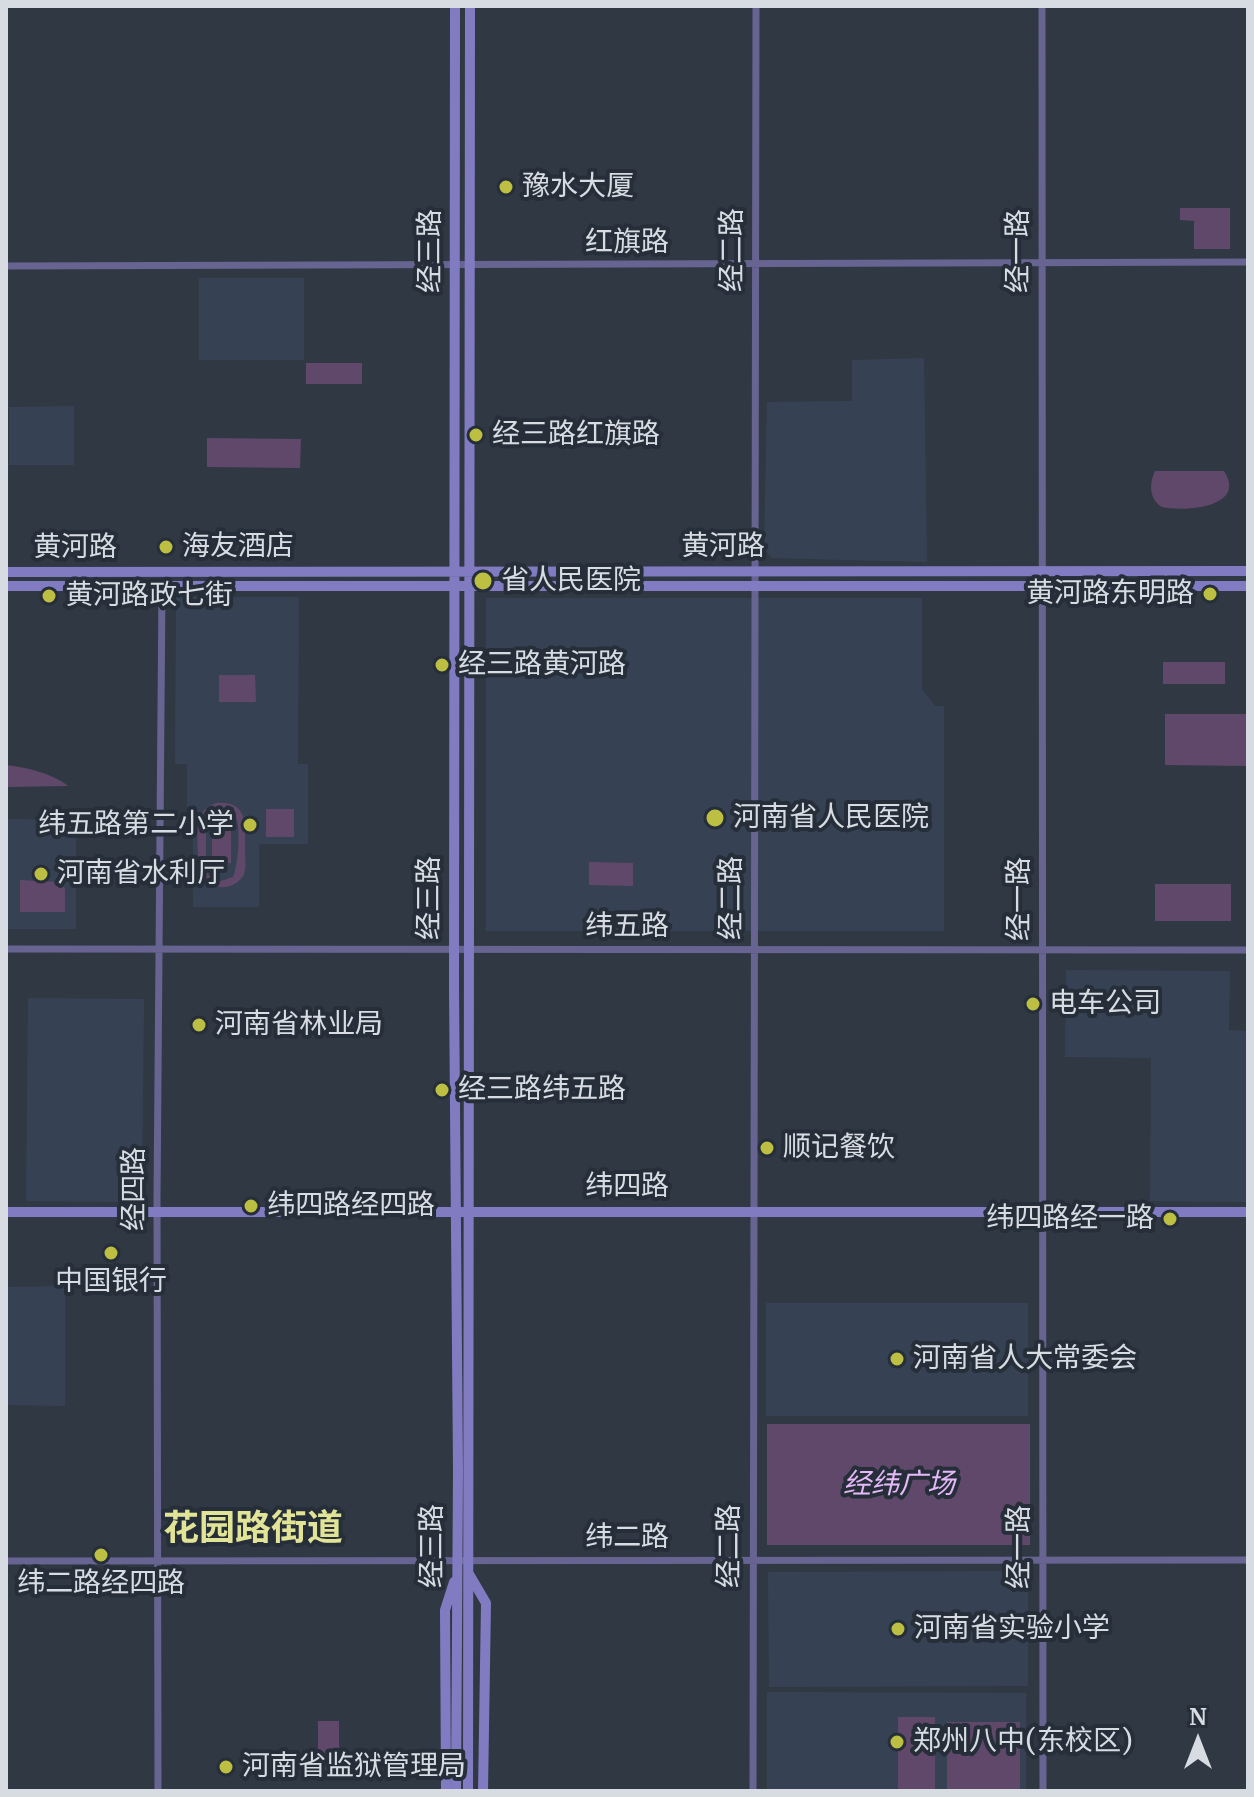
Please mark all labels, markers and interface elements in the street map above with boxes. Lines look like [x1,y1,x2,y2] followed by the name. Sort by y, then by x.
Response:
[522,170,634,204] place label: 豫水大厦
[497,178,515,196] marker: 豫水大厦
[716,208,750,292] street label: 经二路
[414,209,448,293] street label: 经三路
[1002,209,1036,293] street label: 经一路
[585,226,669,260] street label: 红旗路
[492,418,660,452] place label: 经三路红旗路
[467,426,485,444] marker: 经三路红旗路
[182,530,294,564] place label: 海友酒店
[681,530,765,564] street label: 黄河路
[33,531,117,565] street label: 黄河路
[157,538,175,556] marker: 海友酒店
[501,564,641,598] place label: 省人民医院
[472,570,494,592] marker: 省人民医院
[1026,577,1194,611] place label: 黄河路东明路
[65,579,233,613] place label: 黄河路政七街
[1201,585,1219,603] marker: 黄河路东明路
[40,587,58,605] marker: 黄河路政七街
[458,648,626,682] place label: 经三路黄河路
[433,656,451,674] marker: 经三路黄河路
[733,801,929,835] place label: 河南省人民医院
[704,807,726,829] marker: 河南省人民医院
[38,808,234,842] place label: 纬五路第二小学
[241,816,259,834] marker: 纬五路第二小学
[413,856,447,940] street label: 经三路
[715,856,749,940] street label: 经二路
[57,857,225,891] place label: 河南省水利厅
[1003,857,1037,941] street label: 经一路
[32,865,50,883] marker: 河南省水利厅
[585,910,669,944] street label: 纬五路
[1049,987,1161,1021] place label: 电车公司
[1024,995,1042,1013] marker: 电车公司
[215,1008,383,1042] place label: 河南省林业局
[190,1016,208,1034] marker: 河南省林业局
[458,1073,626,1107] place label: 经三路纬五路
[433,1081,451,1099] marker: 经三路纬五路
[783,1131,895,1165] place label: 顺记餐饮
[758,1139,776,1157] marker: 顺记餐饮
[118,1147,152,1231] street label: 经四路
[585,1170,669,1204] street label: 纬四路
[267,1189,435,1223] place label: 纬四路经四路
[242,1197,260,1215] marker: 纬四路经四路
[986,1202,1154,1236] place label: 纬四路经一路
[1161,1210,1179,1228] marker: 纬四路经一路
[102,1244,120,1262] marker: 中国银行
[55,1265,167,1299] place label: 中国银行
[913,1342,1137,1376] place label: 河南省人大常委会
[888,1350,906,1368] marker: 河南省人大常委会
[843,1468,955,1502] park label: 经纬广场
[416,1504,450,1588] street label: 经三路
[713,1504,747,1588] street label: 经二路
[1003,1505,1037,1589] street label: 经一路
[163,1508,343,1552] district label: 花园路街道
[585,1521,669,1555] street label: 纬二路
[92,1546,110,1564] marker: 纬二路经四路
[17,1567,185,1601] place label: 纬二路经四路
[914,1612,1110,1646] place label: 河南省实验小学
[889,1620,907,1638] marker: 河南省实验小学
[1158,1701,1238,1781] north arrow
[1189,1703,1207,1731] text: N
[913,1725,1133,1759] place label: 郑州八中(东校区)
[888,1733,906,1751] marker: 郑州八中(东校区)
[242,1750,466,1784] place label: 河南省监狱管理局
[217,1758,235,1776] marker: 河南省监狱管理局

